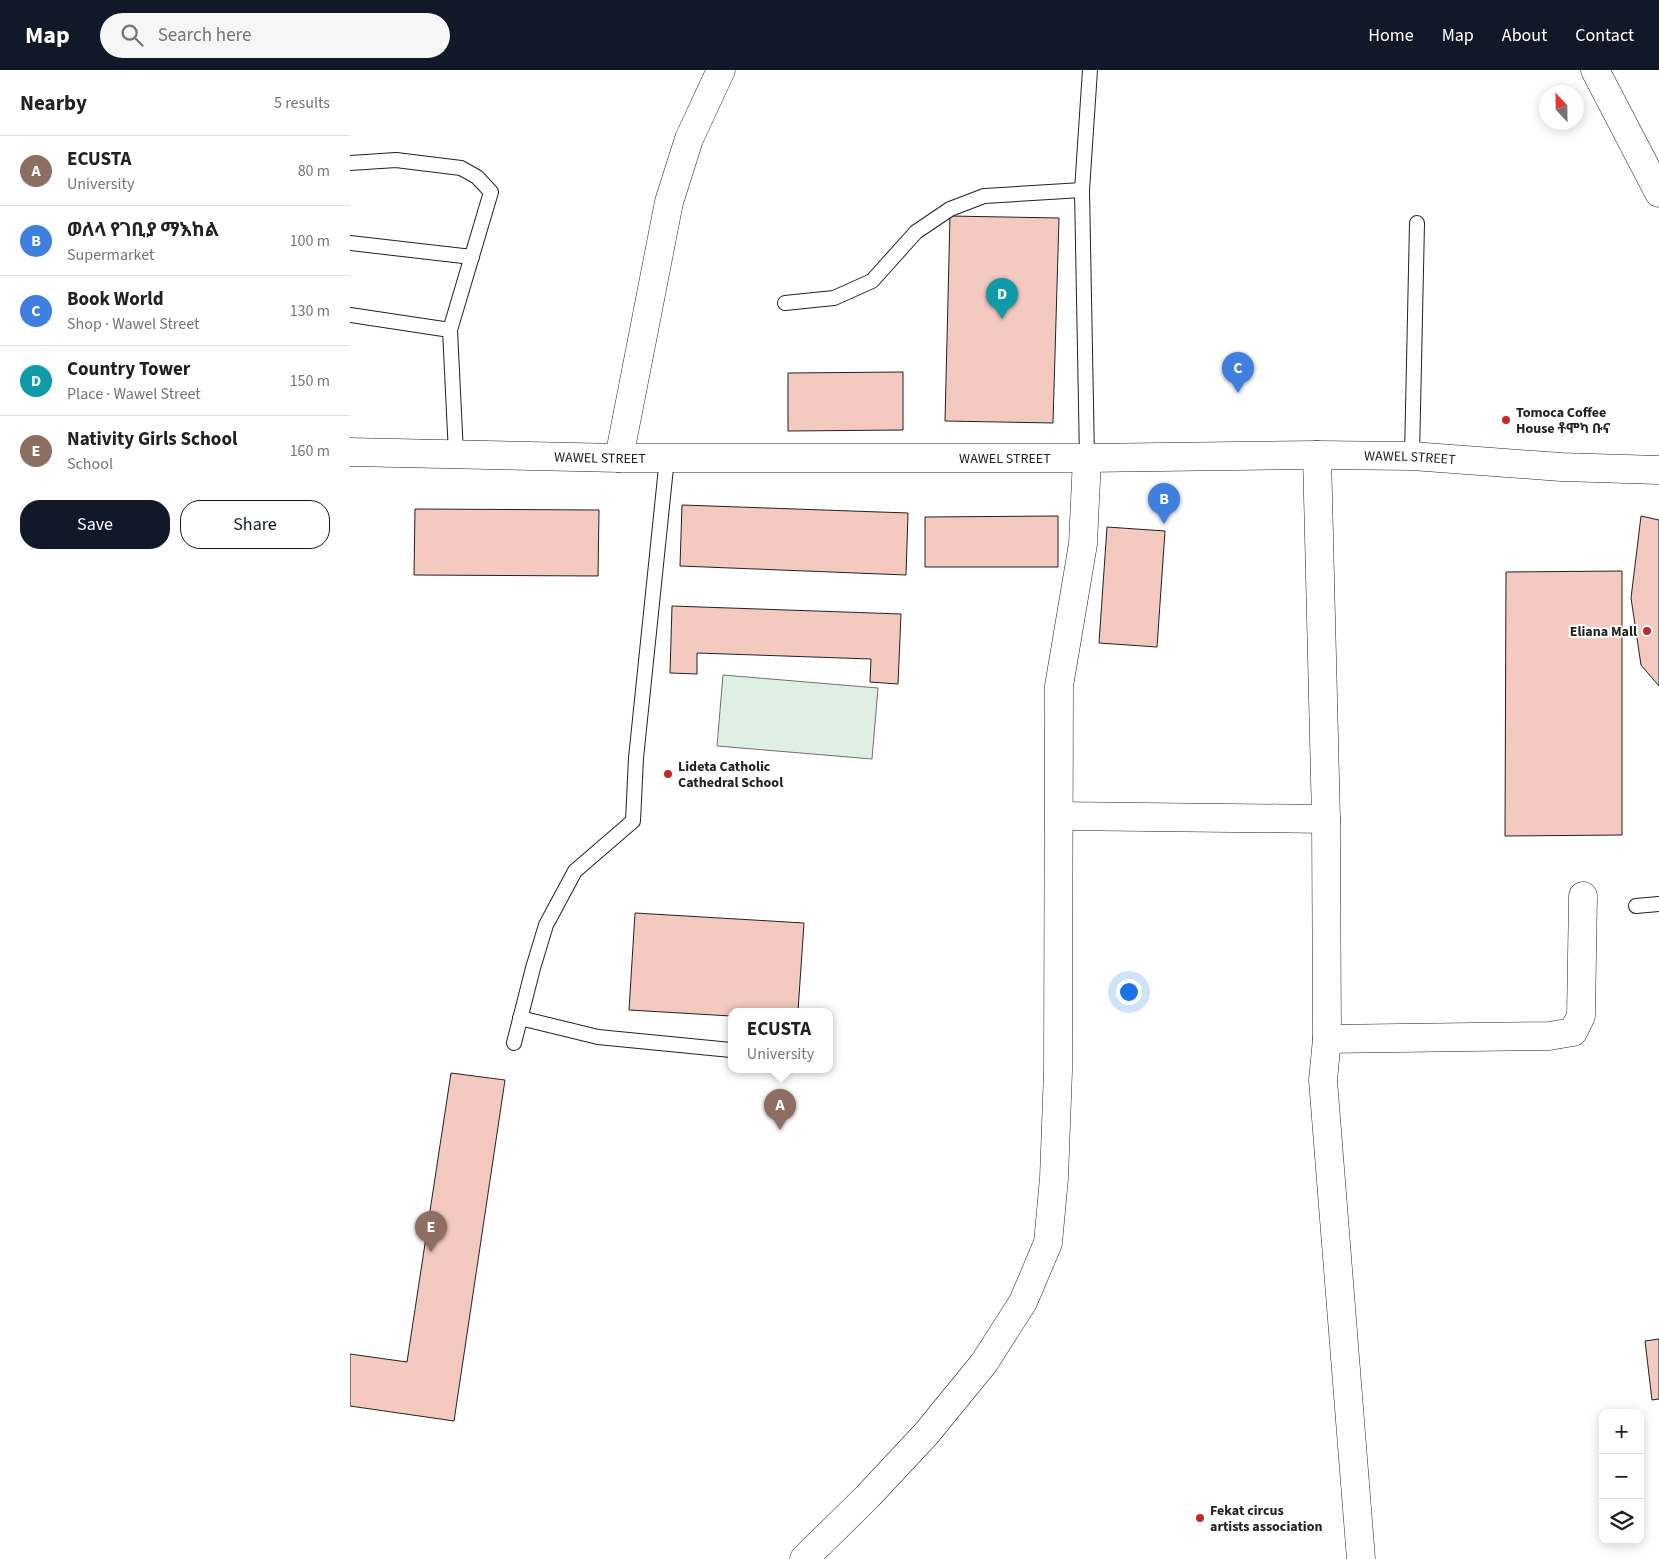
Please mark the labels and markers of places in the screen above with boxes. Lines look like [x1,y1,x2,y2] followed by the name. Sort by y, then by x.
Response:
[986,278,1018,319] pin: D
[1222,352,1254,393] pin: C
[1516,403,1611,439] place label: Tomoca Coffee House ቶሞካ ቡና
[1500,414,1512,426] marker: Tomoca Coffee House ቶሞካ ቡና
[1148,483,1180,524] pin: B
[1570,622,1637,642] place label: Eliana Mall
[1641,625,1653,637] marker: Eliana Mall
[678,757,783,793] place label: Lideta Catholic Cathedral School
[662,768,674,780] marker: Lideta Catholic Cathedral School
[764,1089,796,1130] pin: A
[415,1211,447,1252] pin: E
[1210,1501,1322,1537] place label: Fekat circus artists association
[1194,1512,1206,1524] marker: Fekat circus artists association

